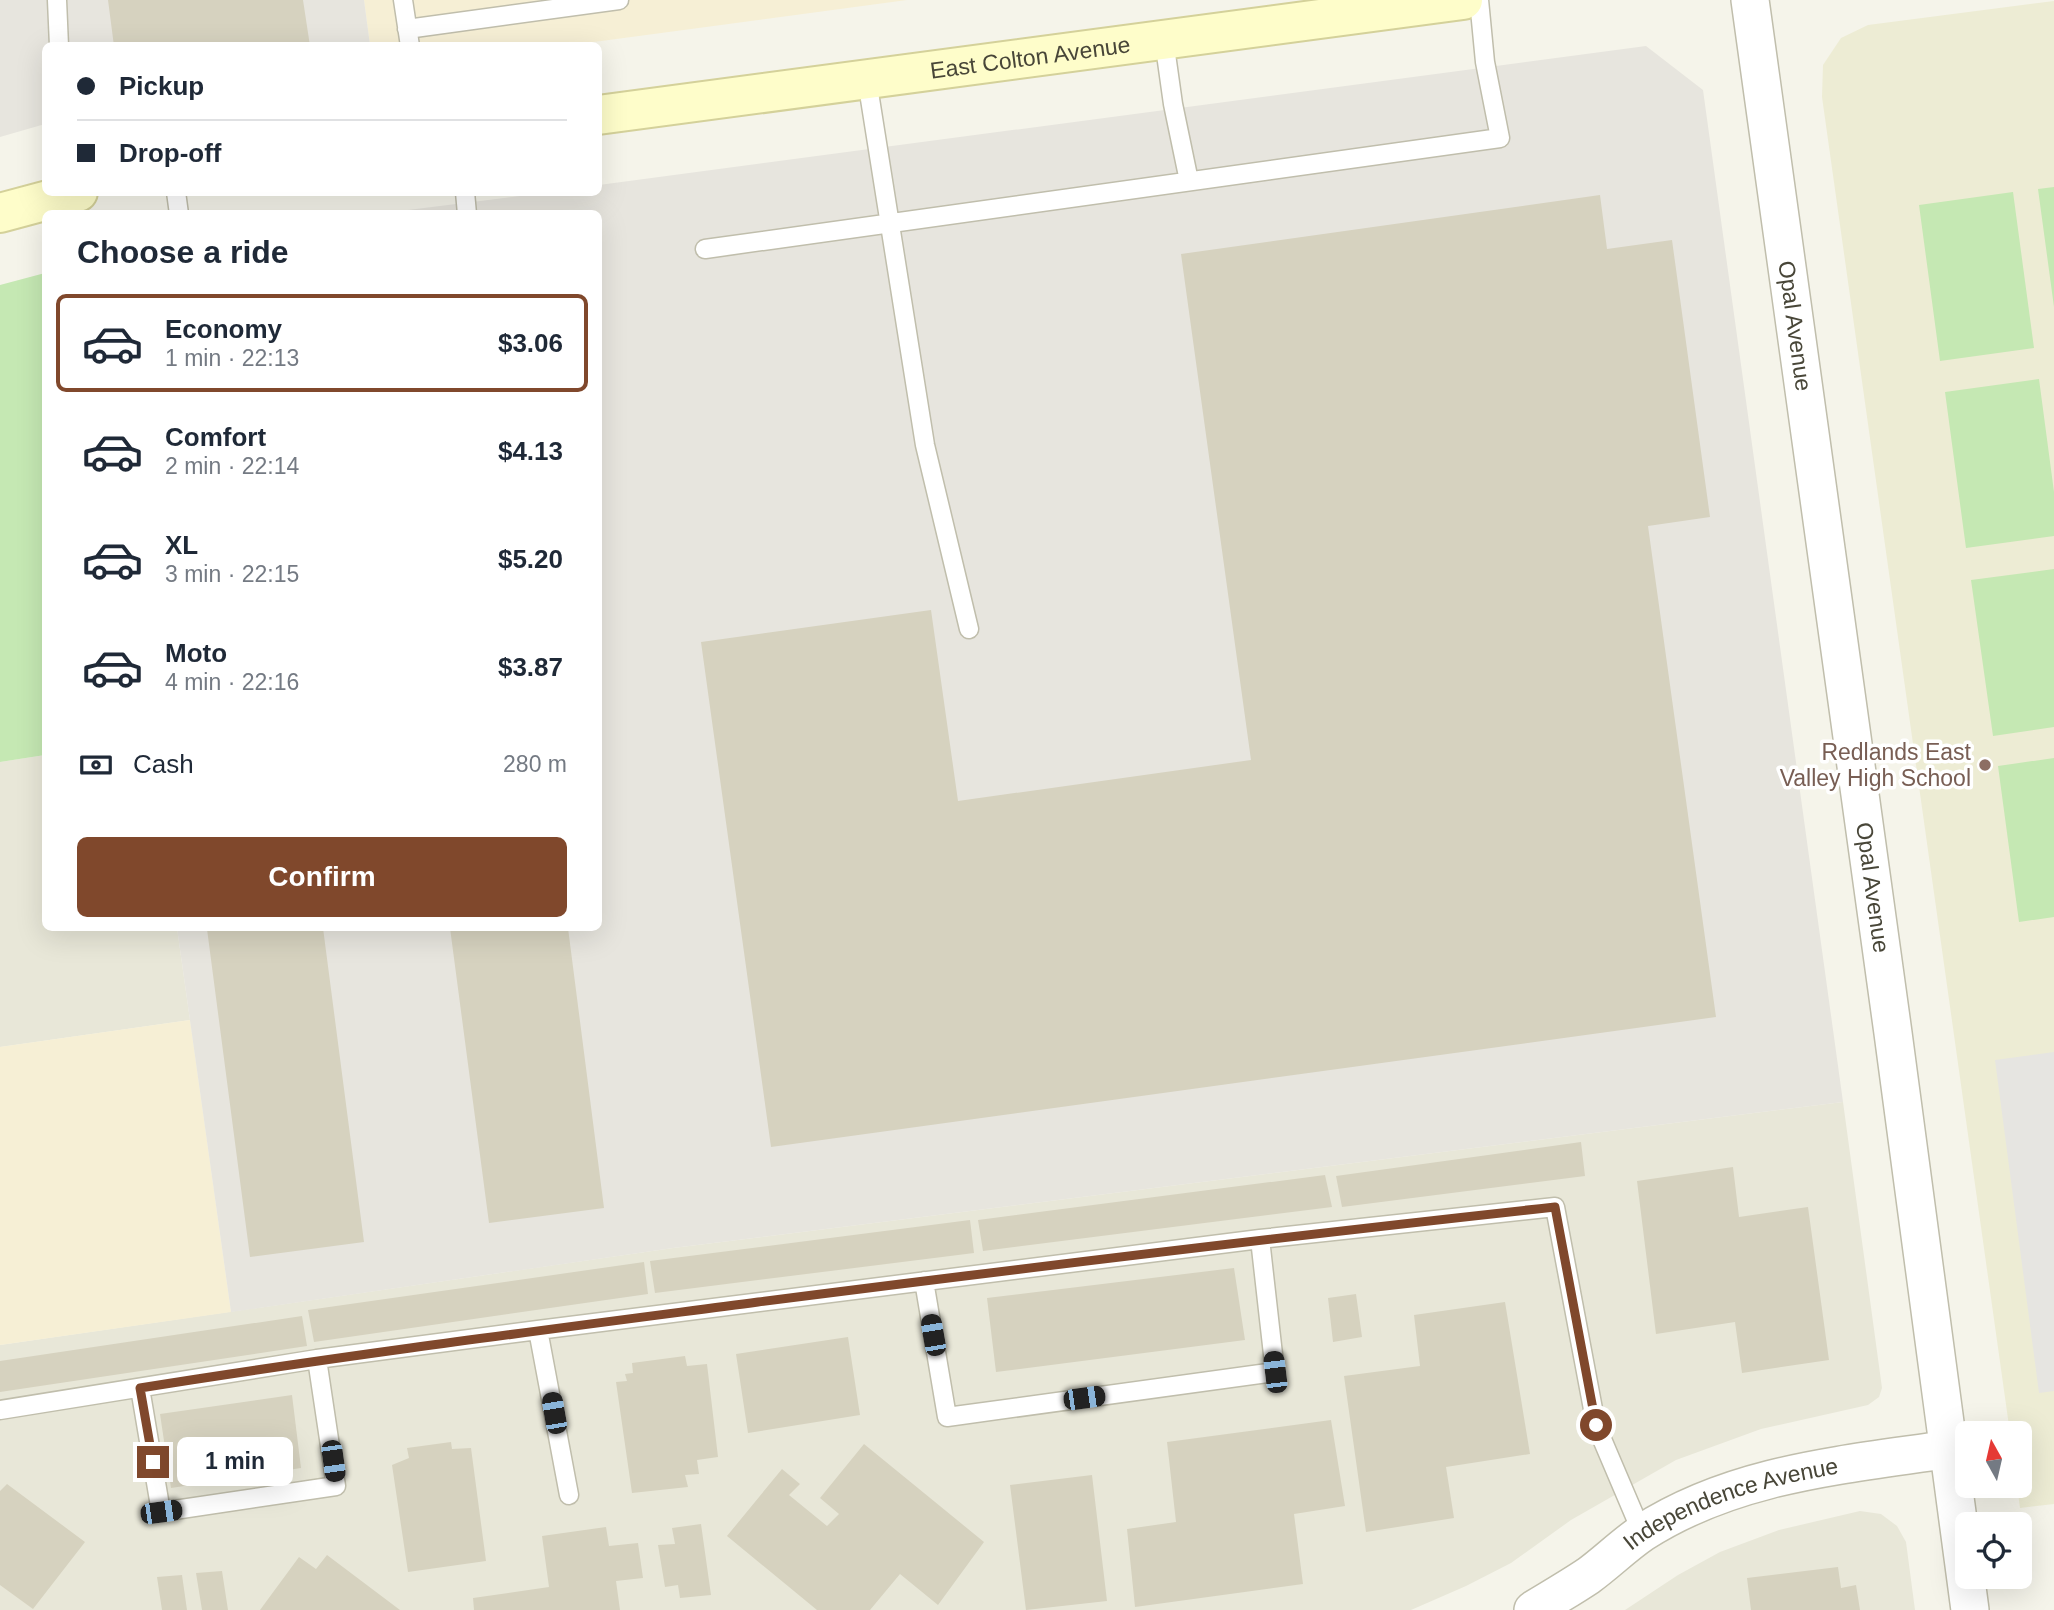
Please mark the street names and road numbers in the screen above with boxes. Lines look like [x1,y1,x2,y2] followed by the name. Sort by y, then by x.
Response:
[929,31,1132,84] street label: East Colton Avenue
[1773,259,1817,393] street label: Opal Avenue
[1851,821,1895,954] street label: Opal Avenue
[1618,1453,1840,1555] street label: Independence Avenue

